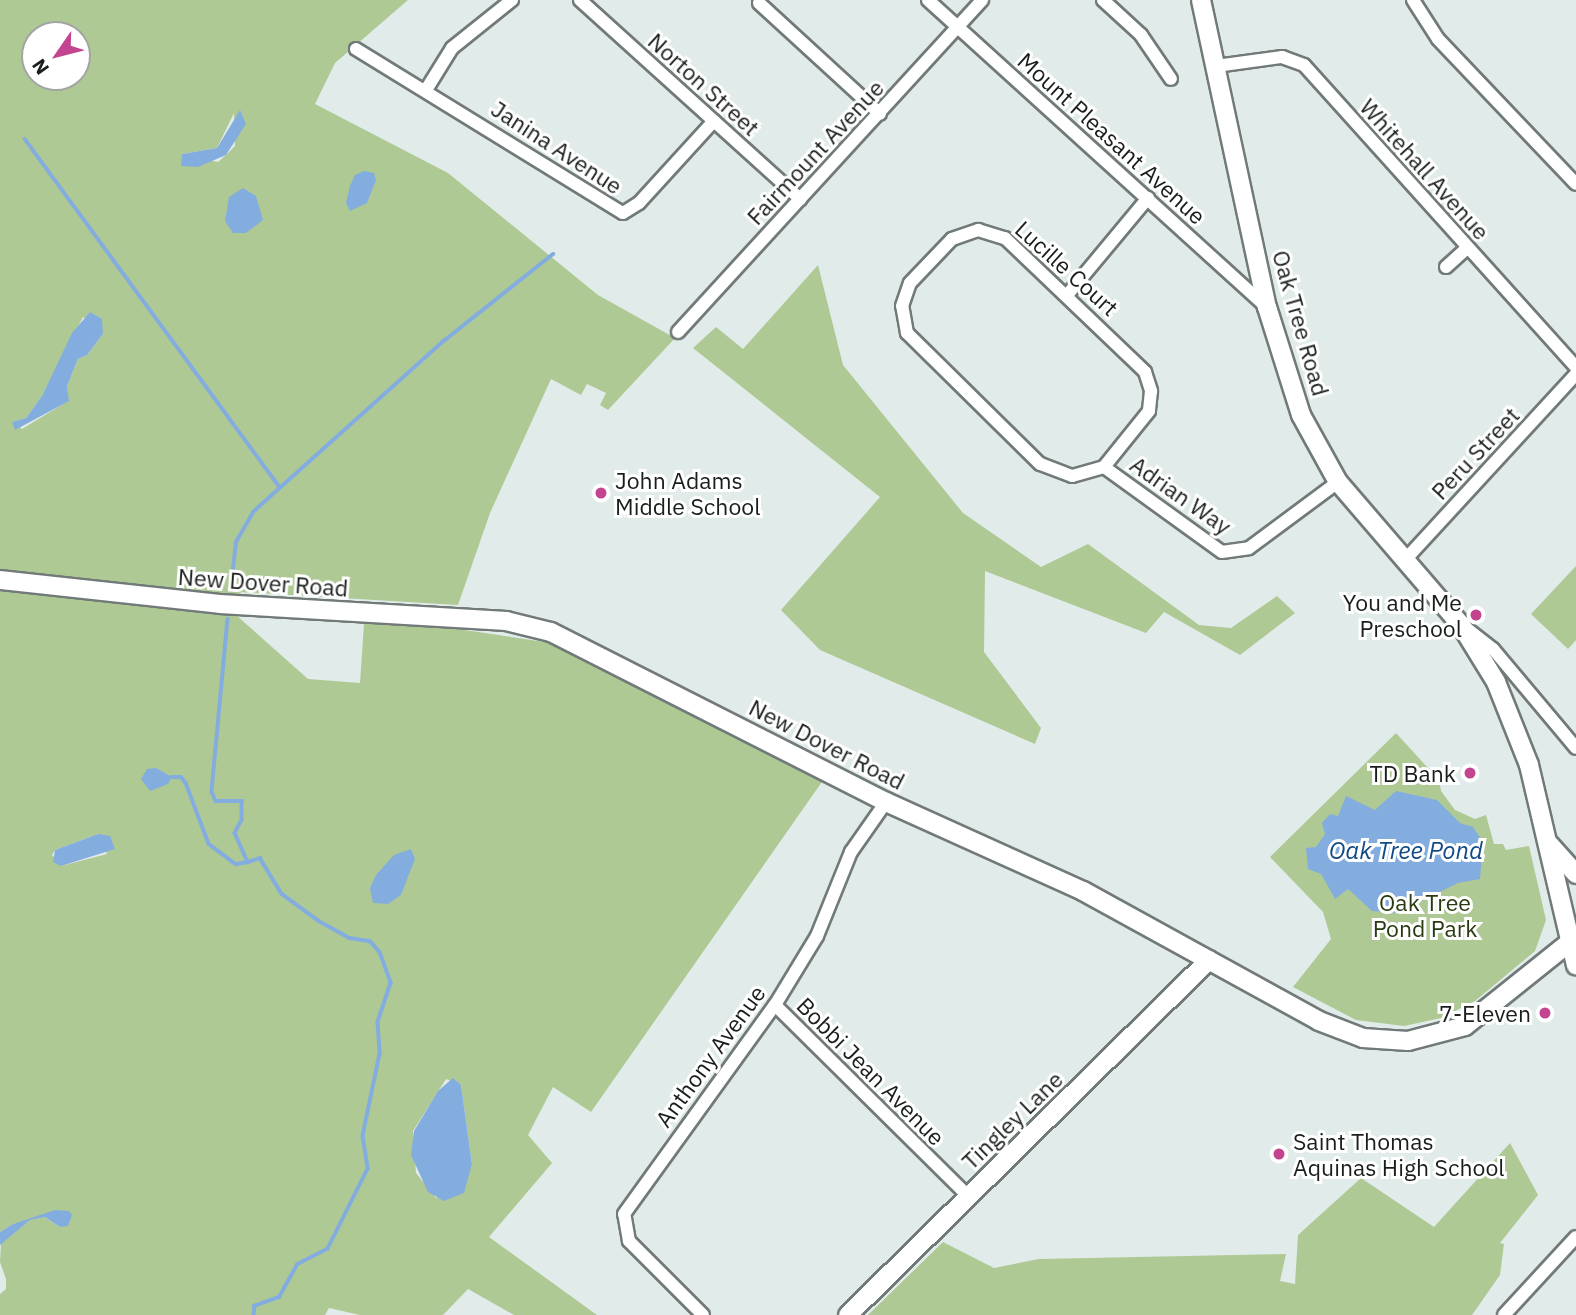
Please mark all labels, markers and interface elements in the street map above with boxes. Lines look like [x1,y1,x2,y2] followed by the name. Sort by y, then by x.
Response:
[21,21,91,91] north arrow
[643,27,765,141] street label: Norton Street
[1012,46,1212,230] street label: Mount Pleasant Avenue
[27,54,54,79] text: N
[741,74,889,230] street label: Fairmount Avenue
[1355,93,1495,245] street label: Whitehall Avenue
[486,94,628,200] street label: Janina Avenue
[1010,215,1124,321] street label: Lucille Court
[1267,247,1335,399] street label: Oak Tree Road
[1425,401,1525,505] street label: Peru Street
[1125,450,1237,540] street label: Adrian Way
[615,466,760,520] place label: John Adams Middle School
[593,485,609,501] marker: John Adams Middle School
[177,562,349,602] street label: New Dover Road
[1343,588,1462,642] place label: You and Me Preschool
[1468,607,1484,623] marker: You and Me Preschool
[745,693,909,795] street label: New Dover Road
[1369,759,1456,787] place label: TD Bank
[1462,765,1478,781] marker: TD Bank
[1329,837,1483,865] water label: Oak Tree Pond
[1373,888,1477,942] park label: Oak Tree Pond Park
[649,980,771,1132] street label: Anthony Avenue
[791,991,951,1151] street label: Bobbi Jean Avenue
[1439,999,1531,1027] place label: 7-Eleven
[1537,1005,1553,1021] marker: 7-Eleven
[956,1065,1068,1175] street label: Tingley Lane
[1293,1127,1505,1181] place label: Saint Thomas Aquinas High School
[1271,1146,1287,1162] marker: Saint Thomas Aquinas High School

